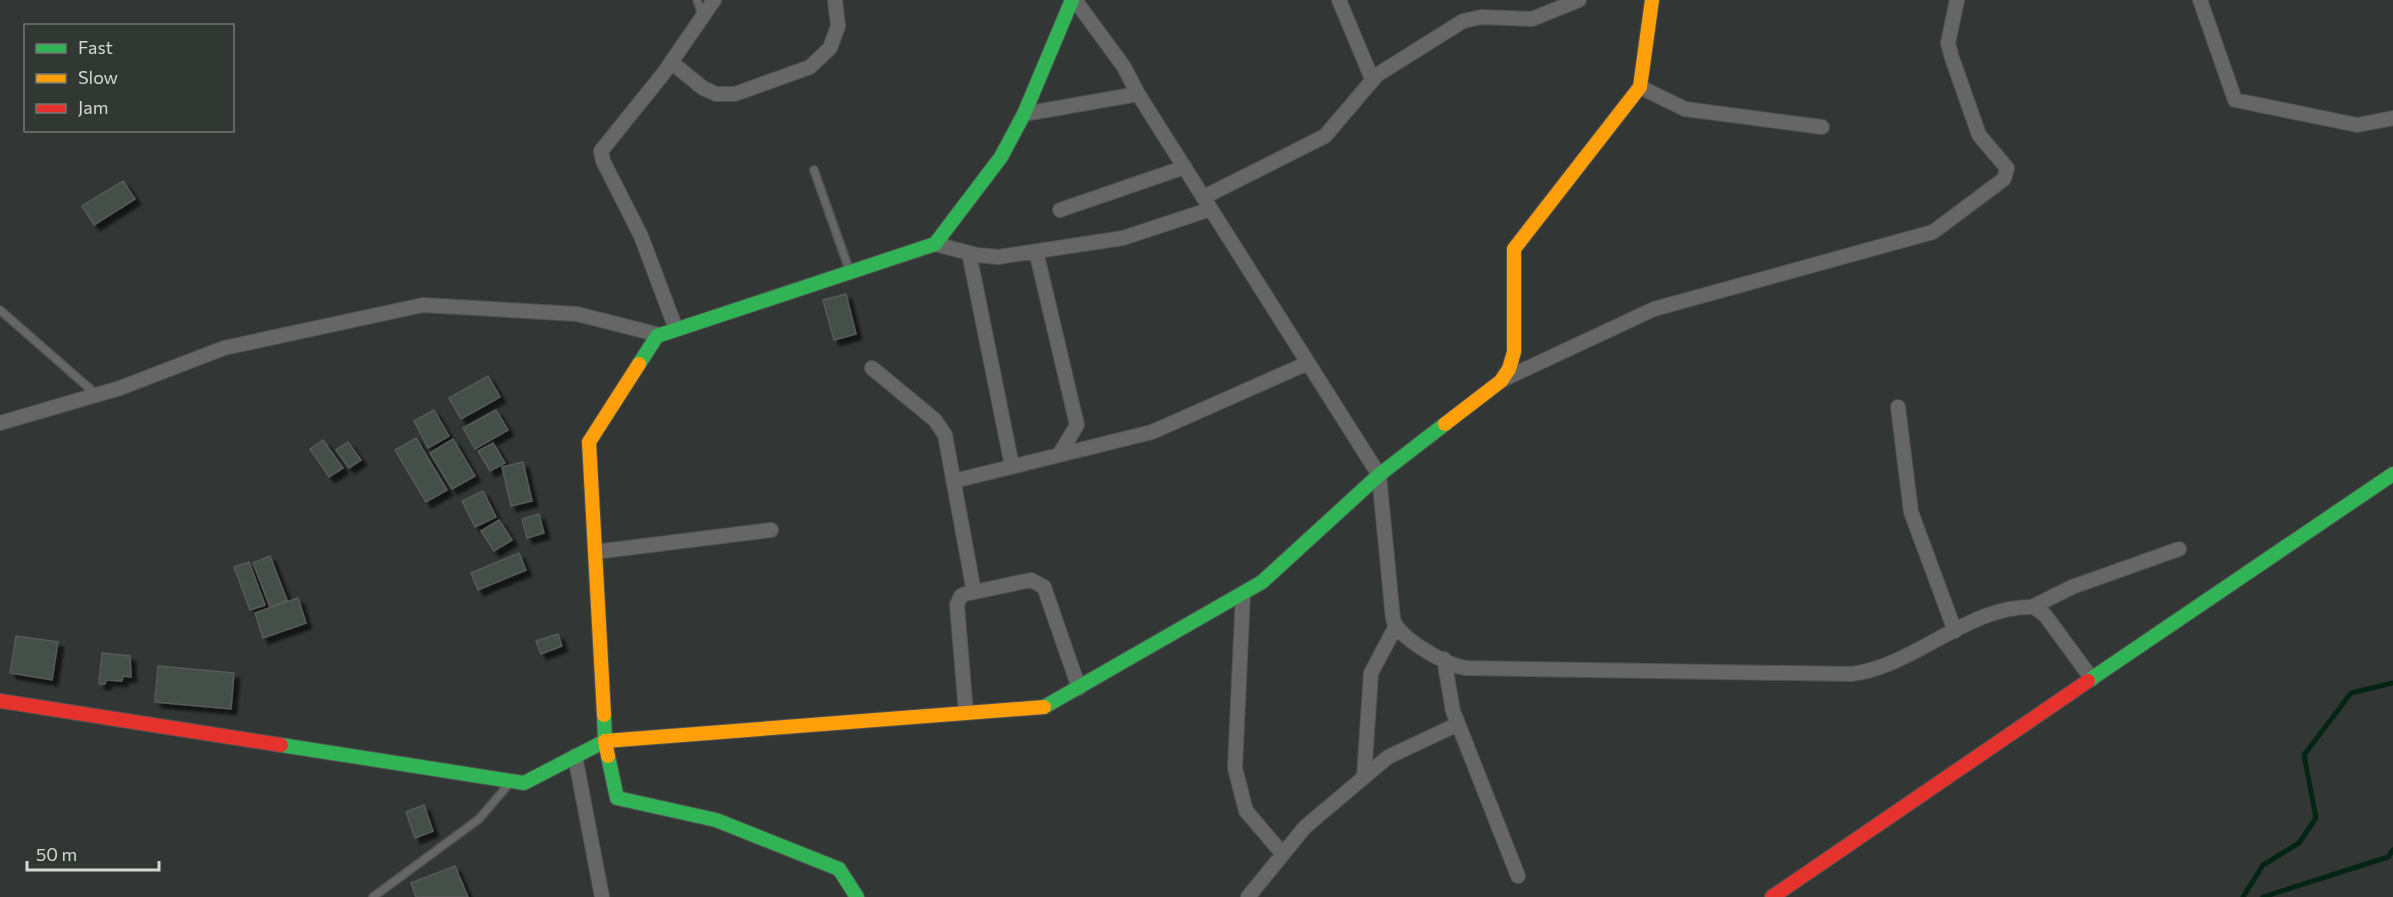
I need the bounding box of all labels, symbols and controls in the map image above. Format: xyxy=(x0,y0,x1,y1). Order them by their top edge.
legend xyxy=(24,24,234,132)
text: Fast xyxy=(78,36,113,58)
text: Slow xyxy=(78,66,118,88)
text: Jam xyxy=(78,96,108,118)
scale bar xyxy=(27,834,159,872)
text: 50 m xyxy=(36,843,77,865)

